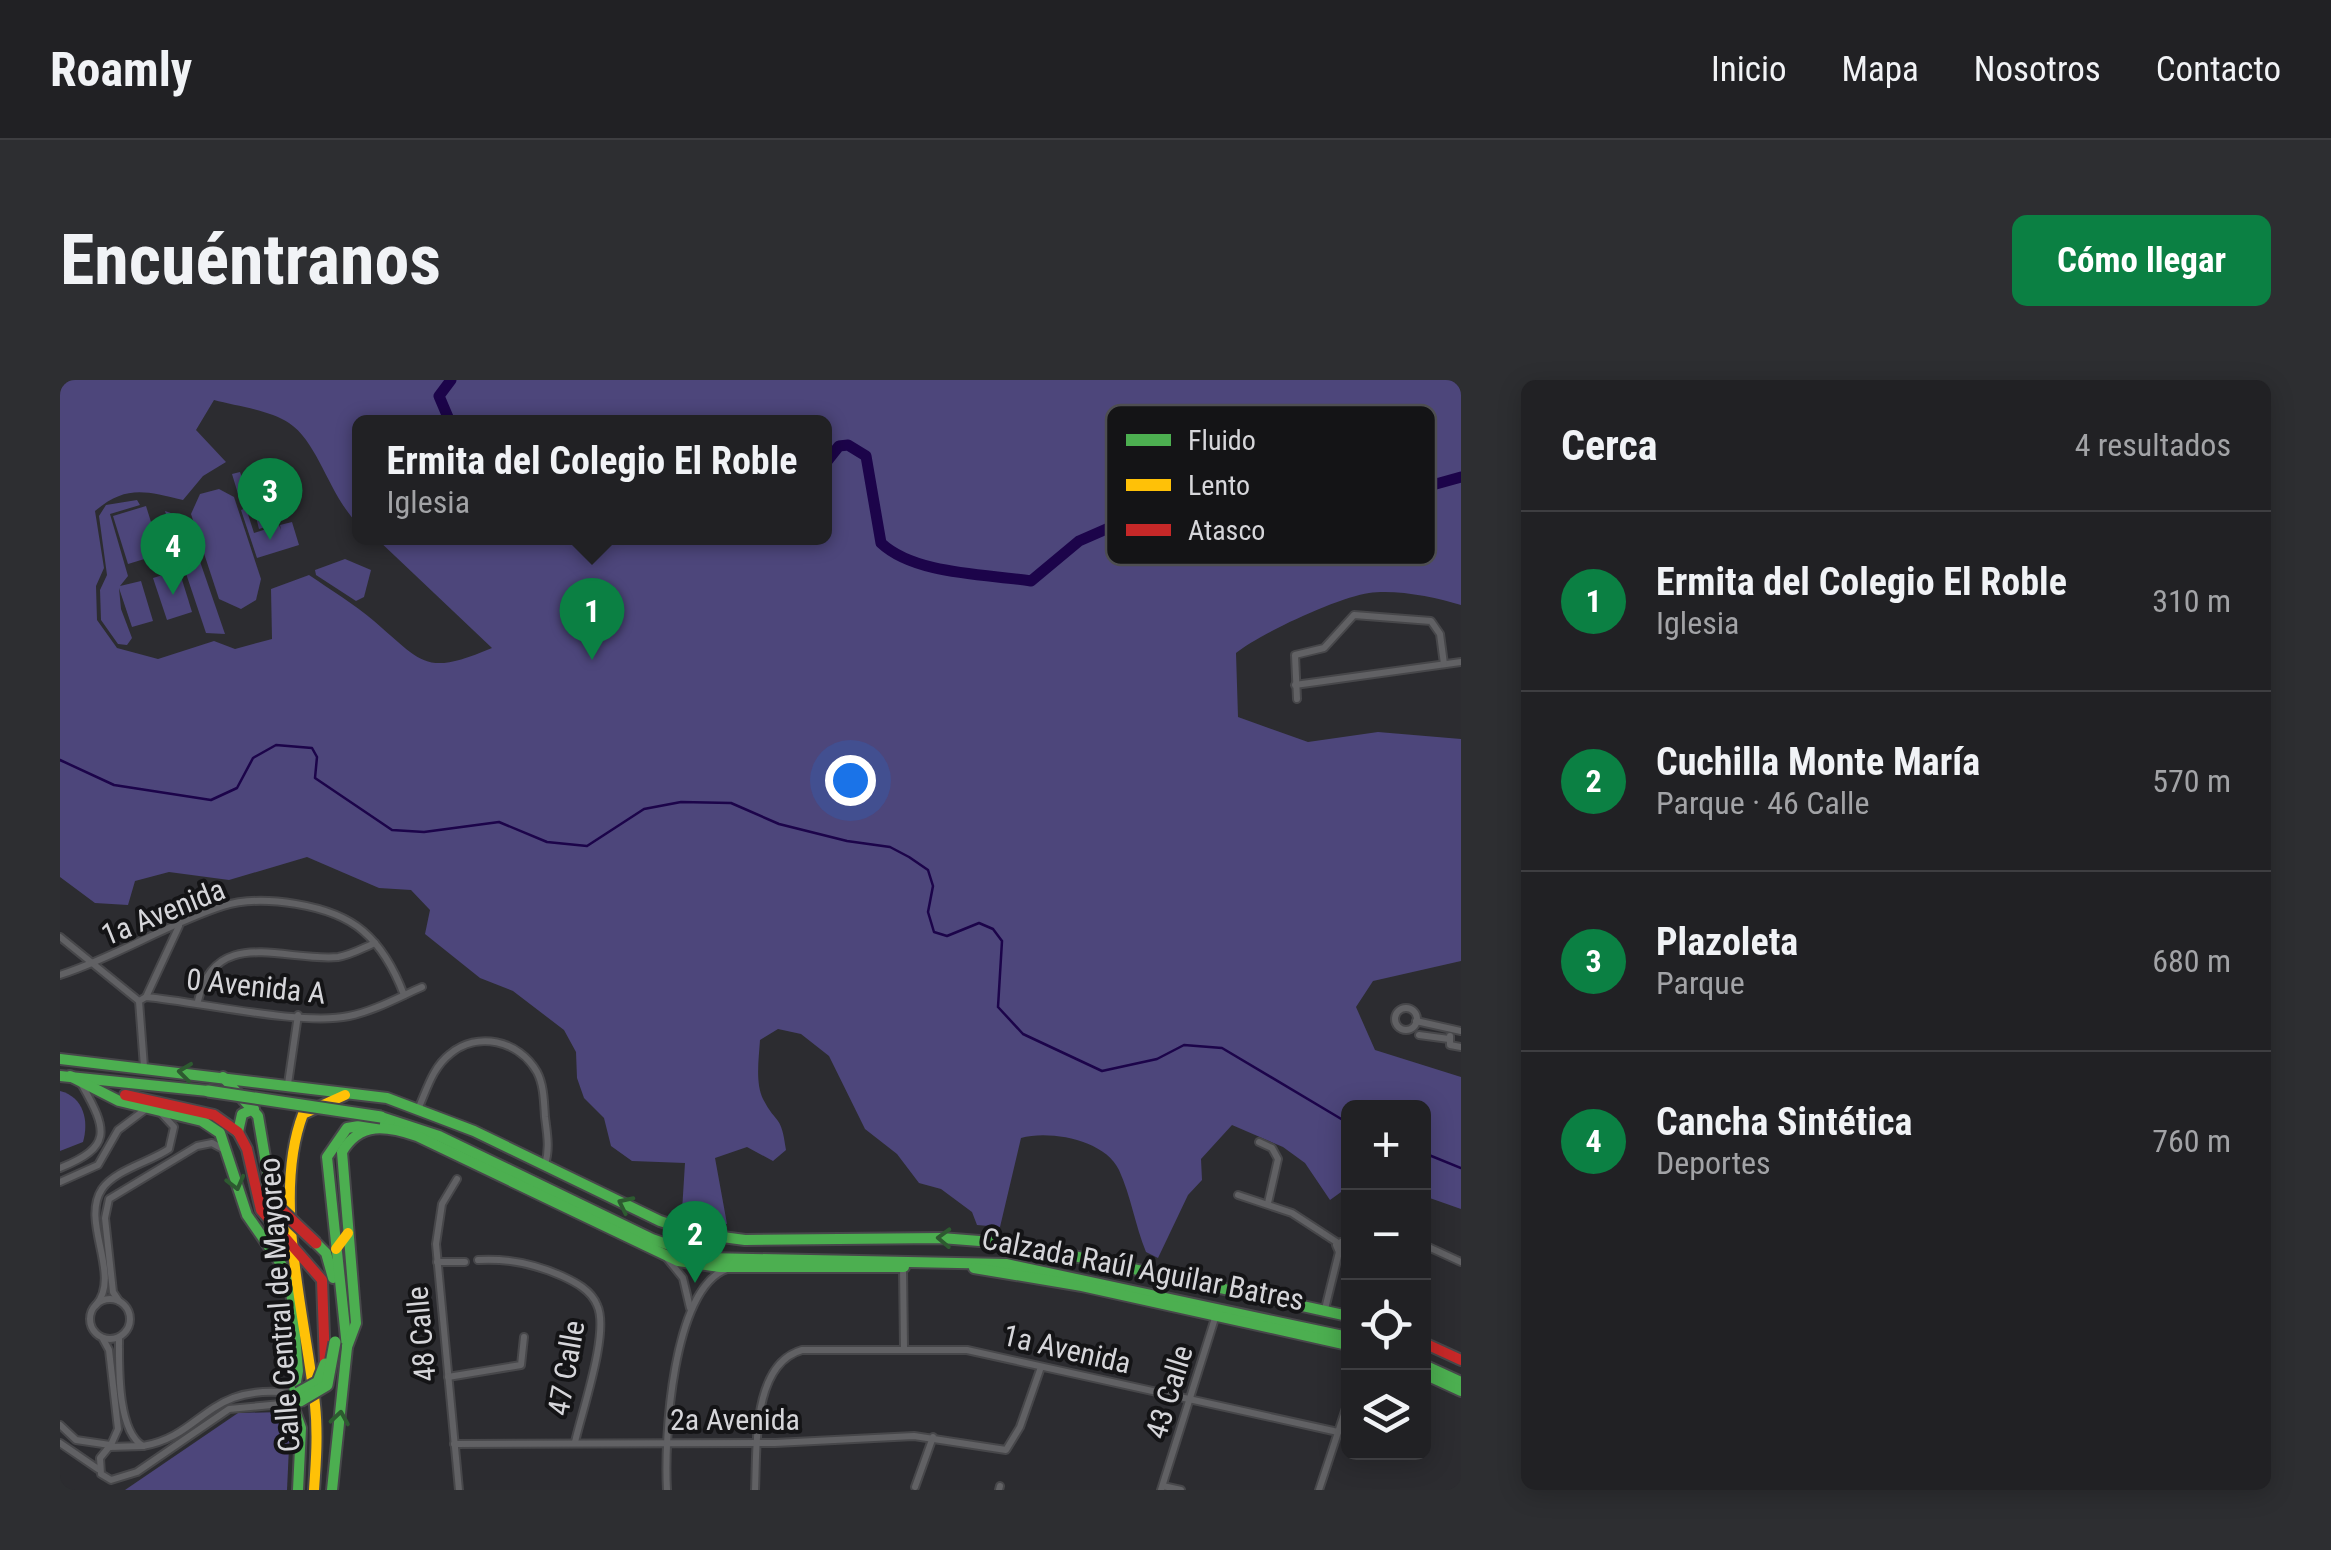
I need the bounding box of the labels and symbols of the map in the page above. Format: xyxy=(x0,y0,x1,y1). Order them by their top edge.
legend xyxy=(1106,405,1436,565)
text: Fluido xyxy=(1188,424,1256,457)
pin: 3 xyxy=(238,458,302,540)
text: Lento xyxy=(1188,469,1250,502)
pin: 4 xyxy=(140,512,206,595)
text: Atasco xyxy=(1188,514,1265,547)
pin: 1 xyxy=(560,578,624,660)
your location xyxy=(825,755,876,806)
street label: 1a Avenida xyxy=(96,871,230,953)
street label: 0 Avenida A xyxy=(185,961,327,1011)
one-way arrow xyxy=(177,1062,193,1083)
street label: Calle Central de Mayoreo xyxy=(251,1157,307,1453)
one-way arrow xyxy=(224,1174,245,1191)
one-way arrow xyxy=(618,1197,636,1216)
pin: 2 xyxy=(662,1200,728,1283)
street label: Calzada Raúl Aguilar Batres xyxy=(979,1221,1307,1317)
one-way arrow xyxy=(936,1228,952,1249)
street label: 48 Calle xyxy=(399,1285,443,1383)
street label: 1a Avenida xyxy=(1000,1317,1134,1381)
street label: 47 Calle xyxy=(540,1318,592,1418)
street label: 43 Calle xyxy=(1138,1341,1200,1443)
street label: 2a Avenida xyxy=(670,1402,800,1437)
one-way arrow xyxy=(329,1410,350,1427)

